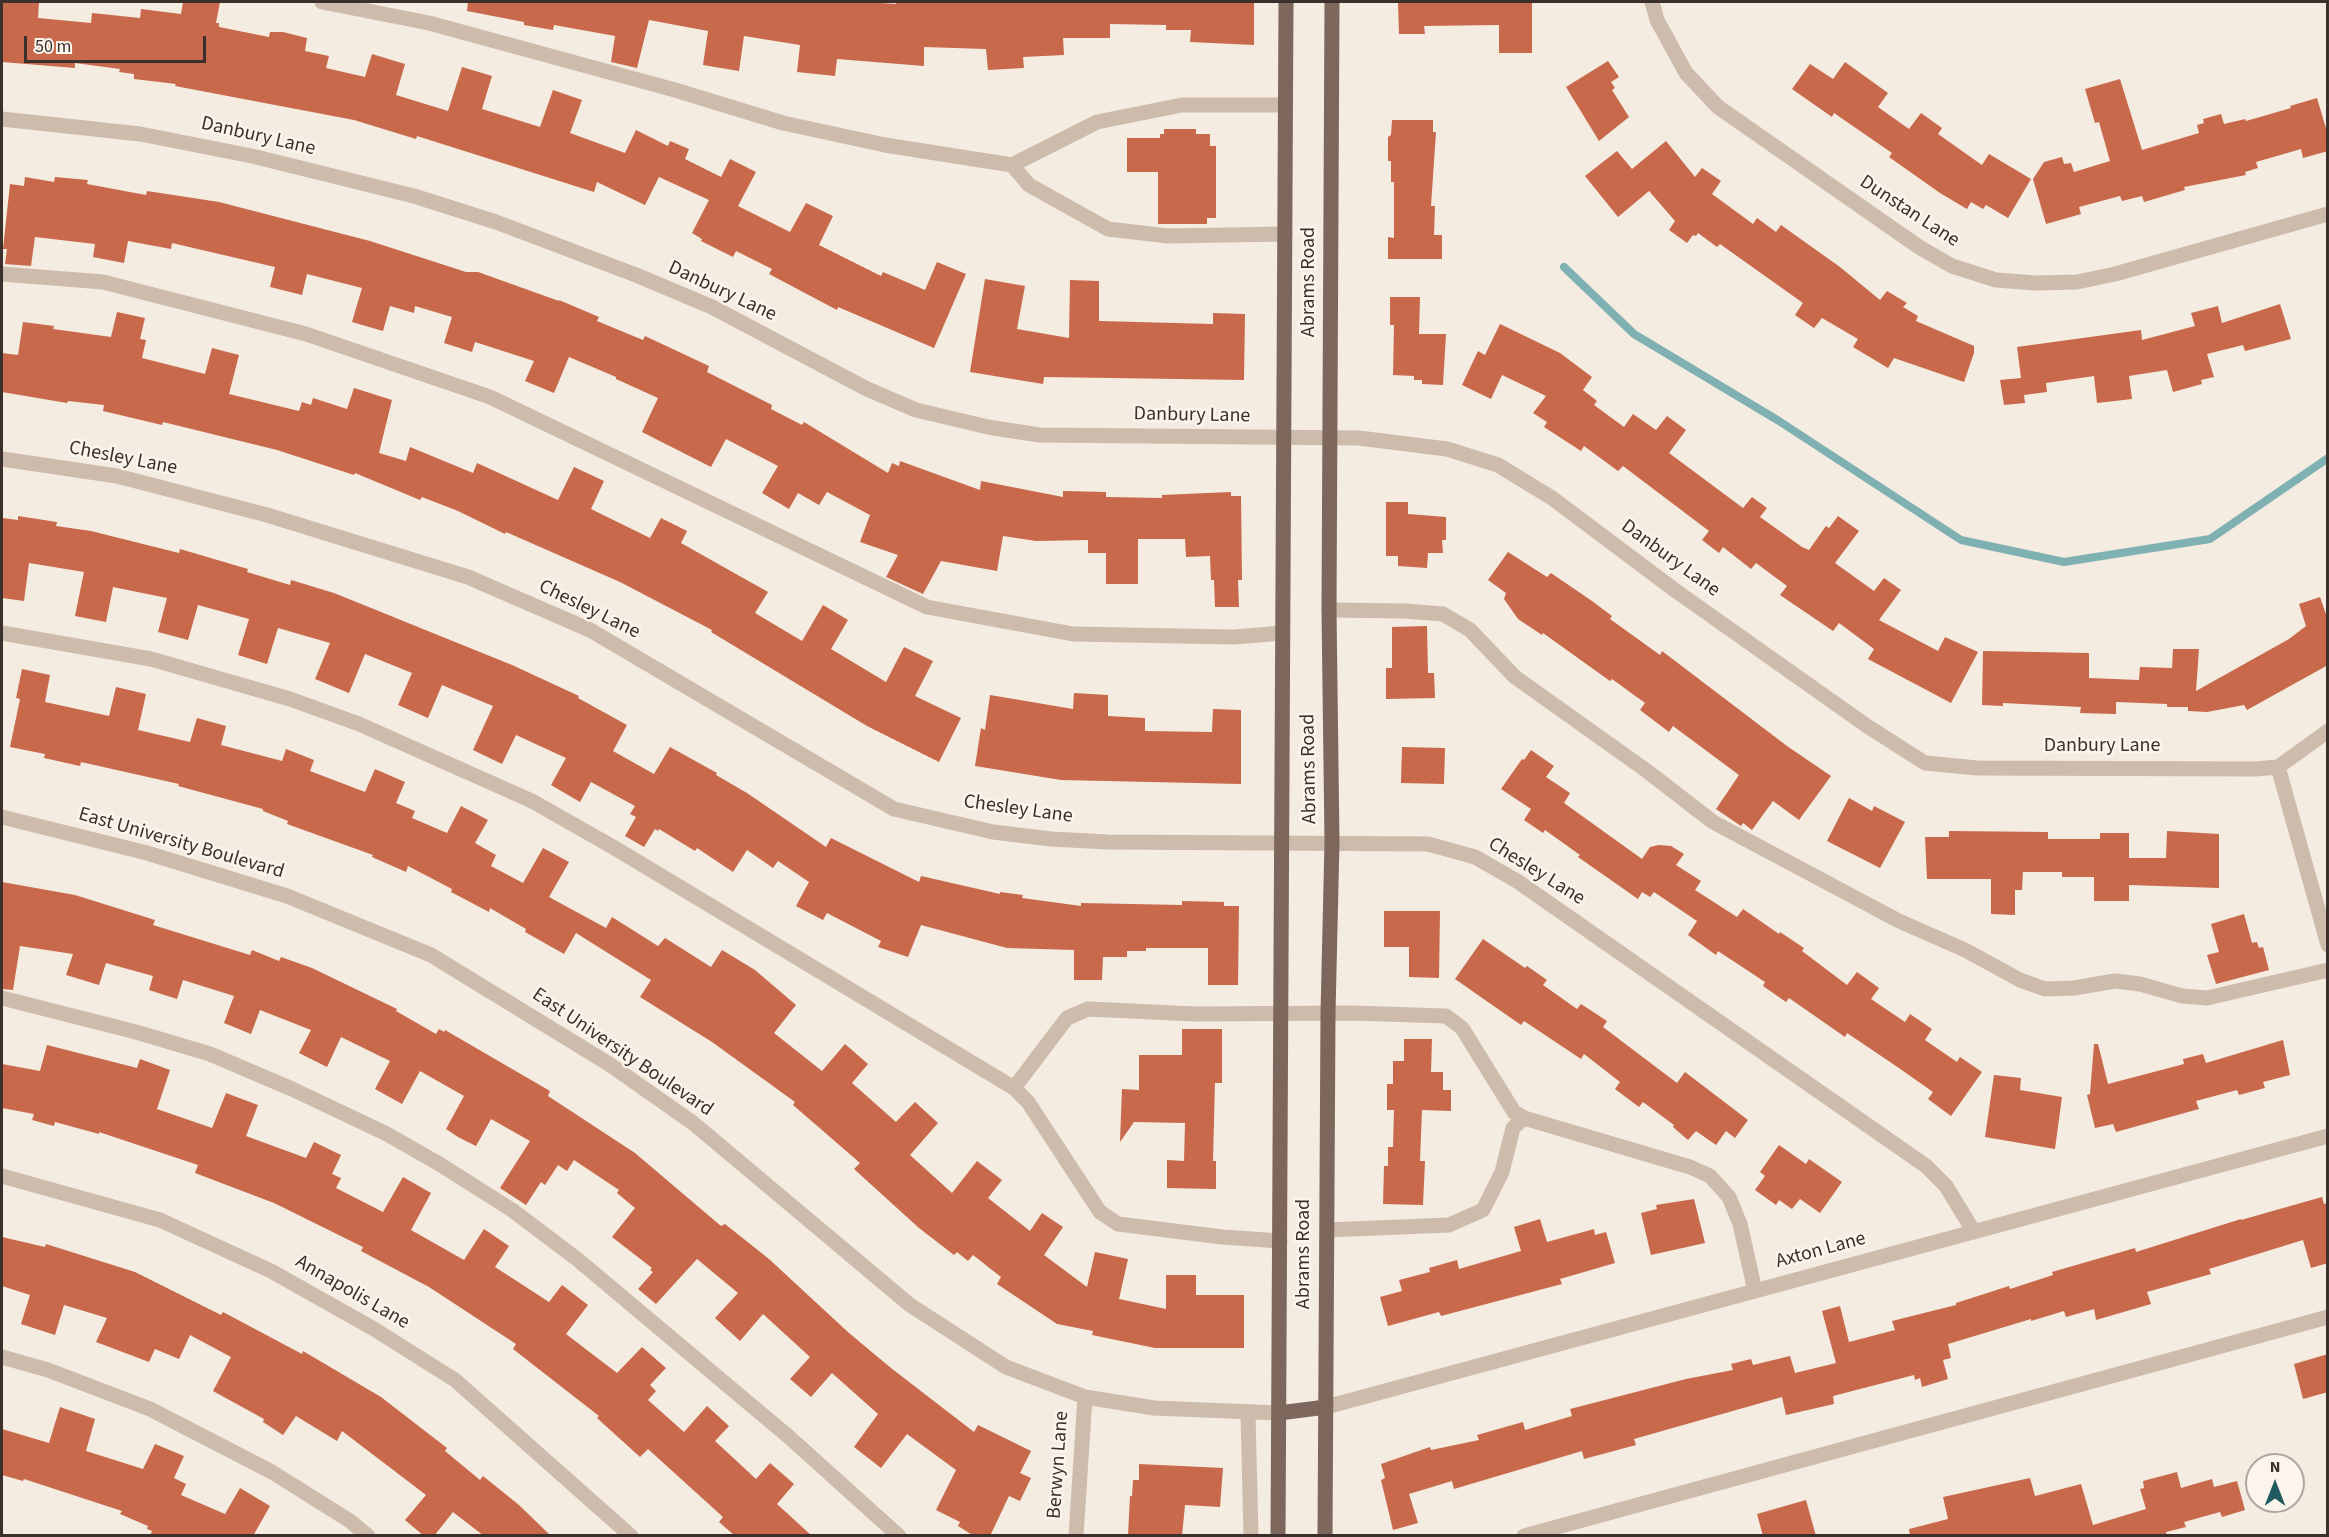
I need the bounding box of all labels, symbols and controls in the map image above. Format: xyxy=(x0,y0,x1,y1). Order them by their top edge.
scale bar xyxy=(27,24,208,62)
text: 50 m xyxy=(35,34,71,59)
street label: Danbury Lane xyxy=(198,112,318,162)
street label: Dunstan Lane xyxy=(1855,171,1963,253)
street label: Abrams Road xyxy=(1298,227,1322,337)
street label: Danbury Lane xyxy=(664,256,780,328)
street label: Danbury Lane xyxy=(1133,403,1251,429)
street label: Chesley Lane xyxy=(67,437,179,481)
street label: Danbury Lane xyxy=(1616,515,1724,603)
street label: Chesley Lane xyxy=(534,575,644,645)
street label: Abrams Road xyxy=(1297,714,1323,824)
street label: Danbury Lane xyxy=(2044,735,2160,759)
street label: Chesley Lane xyxy=(962,790,1074,830)
street label: East University Boulevard xyxy=(75,803,287,885)
street label: Chesley Lane xyxy=(1483,833,1589,911)
street label: East University Boulevard xyxy=(527,983,717,1123)
street label: Abrams Road xyxy=(1293,1199,1317,1309)
street label: Axton Lane xyxy=(1773,1227,1869,1275)
street label: Annapolis Lane xyxy=(291,1251,413,1335)
street label: Berwyn Lane xyxy=(1043,1410,1075,1520)
north arrow xyxy=(2245,1453,2305,1513)
text: N xyxy=(2270,1456,2280,1478)

